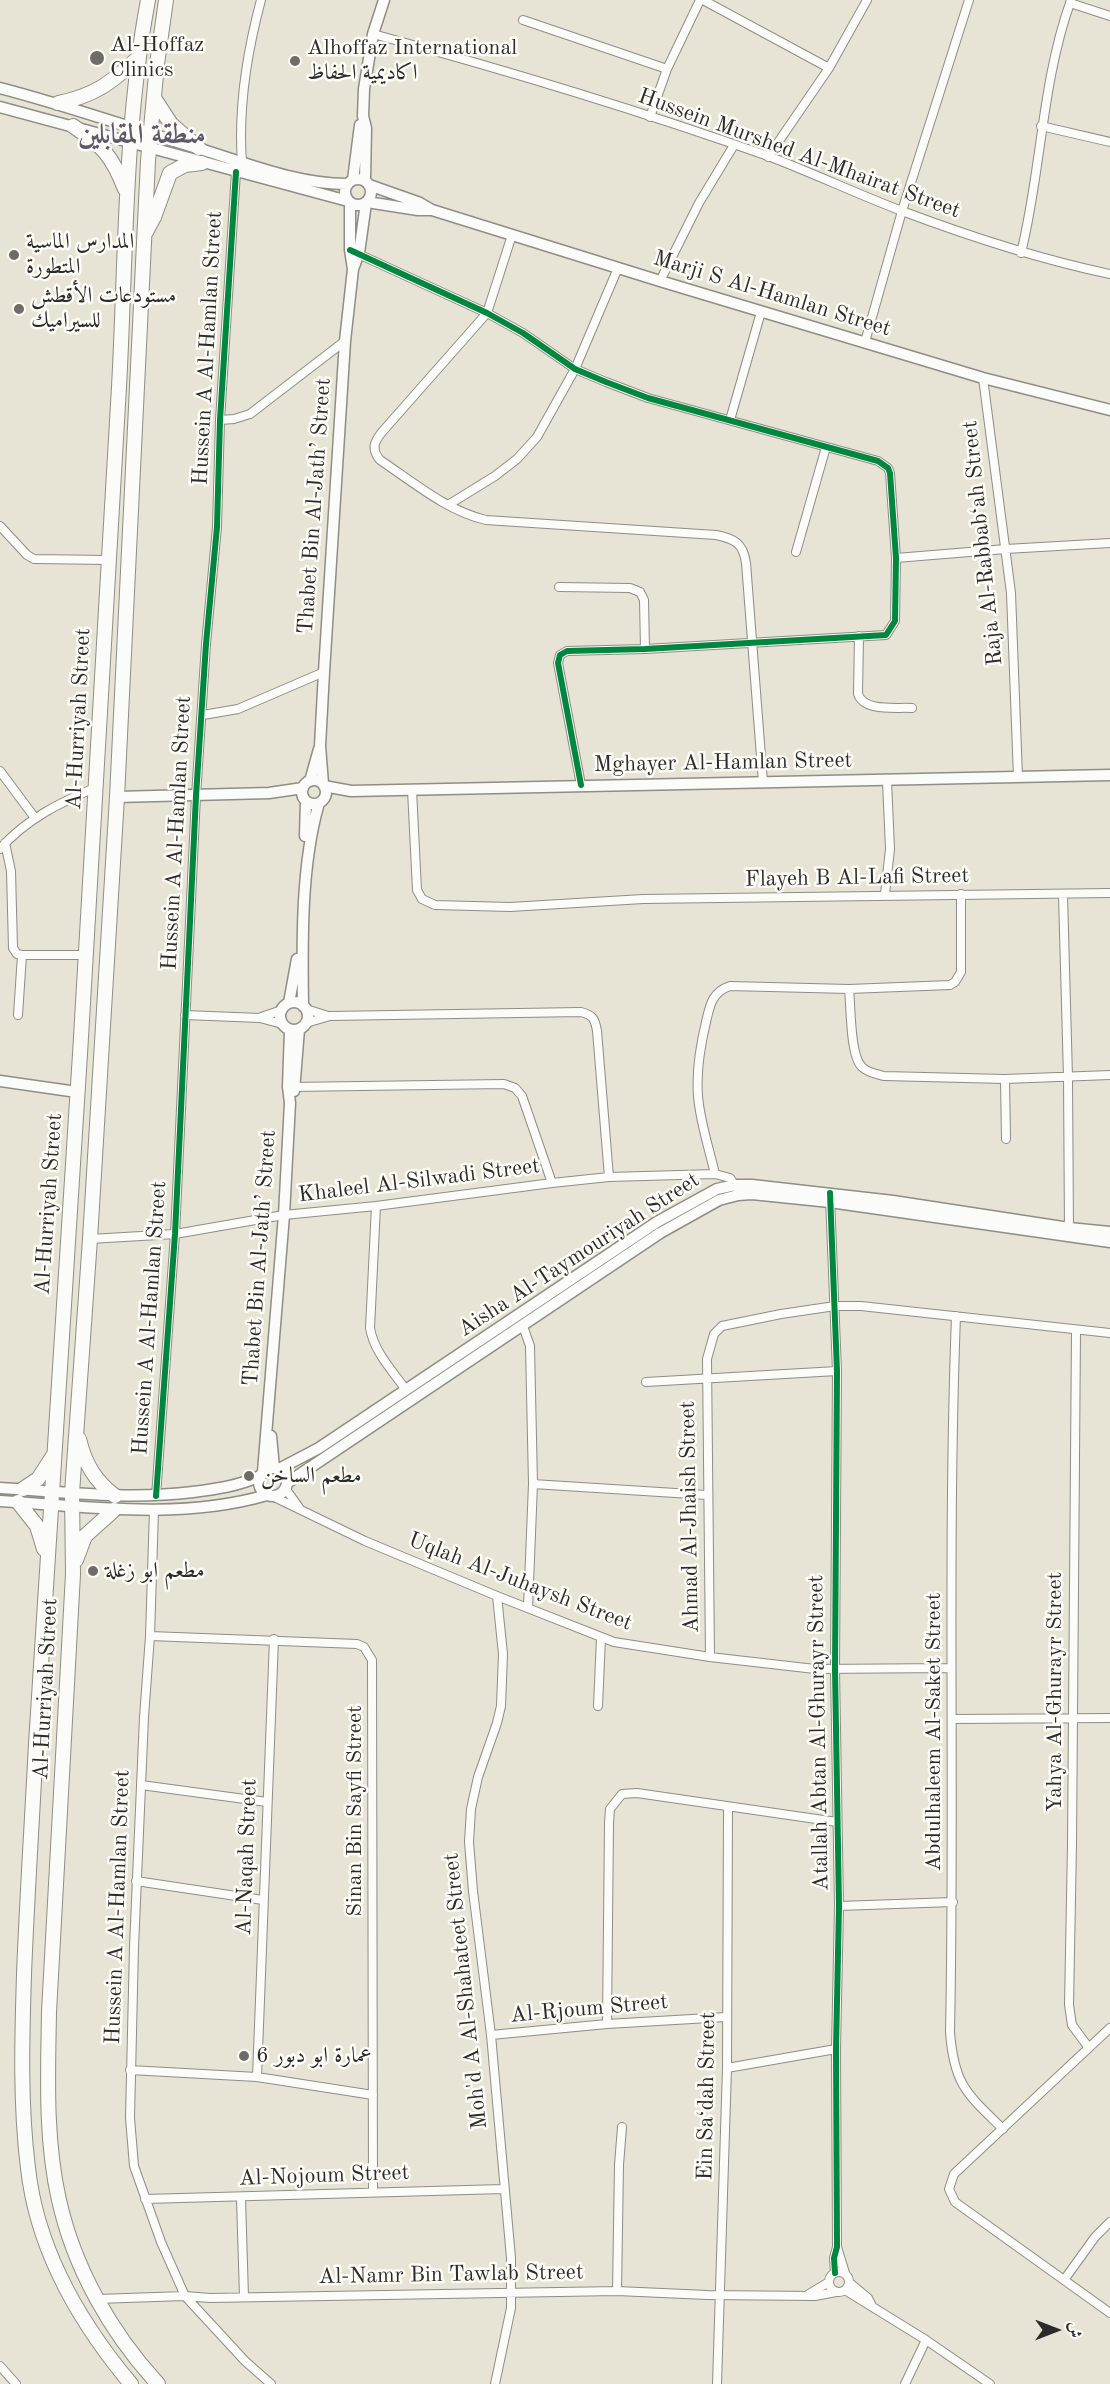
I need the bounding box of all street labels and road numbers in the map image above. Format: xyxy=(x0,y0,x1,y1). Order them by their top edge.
street label: Hussein Murshed Al-Mhairat Street xyxy=(634,83,964,225)
street label: Hussein A Al-Hamlan Street xyxy=(188,210,228,486)
street label: Marji S Al-Hamlan Street xyxy=(650,245,894,343)
street label: Thabet Bin Al-Jath’ Street xyxy=(293,377,337,635)
street label: Raja Al-Rabbab‘ah Street xyxy=(957,419,1009,667)
street label: Al-Hurriyah Street xyxy=(61,627,97,811)
street label: Hussein A Al-Hamlan Street xyxy=(157,695,197,971)
street label: Mghayer Al-Hamlan Street xyxy=(594,748,852,778)
street label: Flayeh B Al-Lafi Street xyxy=(745,863,969,893)
street label: Al-Hurriyah Street xyxy=(29,1112,69,1296)
street label: Thabet Bin Al-Jath’ Street xyxy=(238,1129,282,1387)
street label: Khaleel Al-Silwadi Street xyxy=(297,1153,541,1209)
street label: Aisha Al-Taymouriyah Street xyxy=(453,1167,705,1343)
street label: Hussein A Al-Hamlan Street xyxy=(127,1180,173,1456)
street label: Ahmad Al-Jhaish Street xyxy=(675,1401,705,1633)
street label: Uqlah Al-Juhaysh Street xyxy=(404,1527,636,1637)
street label: Yahya Al-Ghurayr Street xyxy=(1042,1572,1068,1812)
street label: Atallah Abtan Al-Ghurayr Street xyxy=(803,1575,835,1891)
street label: Abdulhaleem Al-Saket Street xyxy=(921,1592,947,1872)
street label: Al-Hurriyah Street xyxy=(28,1597,64,1781)
street label: Sinan Bin Sayfi Street xyxy=(342,1705,368,1917)
street label: Hussein A Al-Hamlan Street xyxy=(100,1769,136,2045)
street label: Al-Naqah Street xyxy=(231,1778,263,1936)
street label: Moh'd A Al-Shahateet Street xyxy=(438,1852,494,2130)
street label: Al-Rjoum Street xyxy=(509,1989,669,2029)
street label: Ein Sa‘dah Street xyxy=(692,2011,722,2181)
street label: Al-Nojoum Street xyxy=(238,2160,410,2192)
street label: Al-Namr Bin Tawlab Street xyxy=(318,2259,584,2291)

